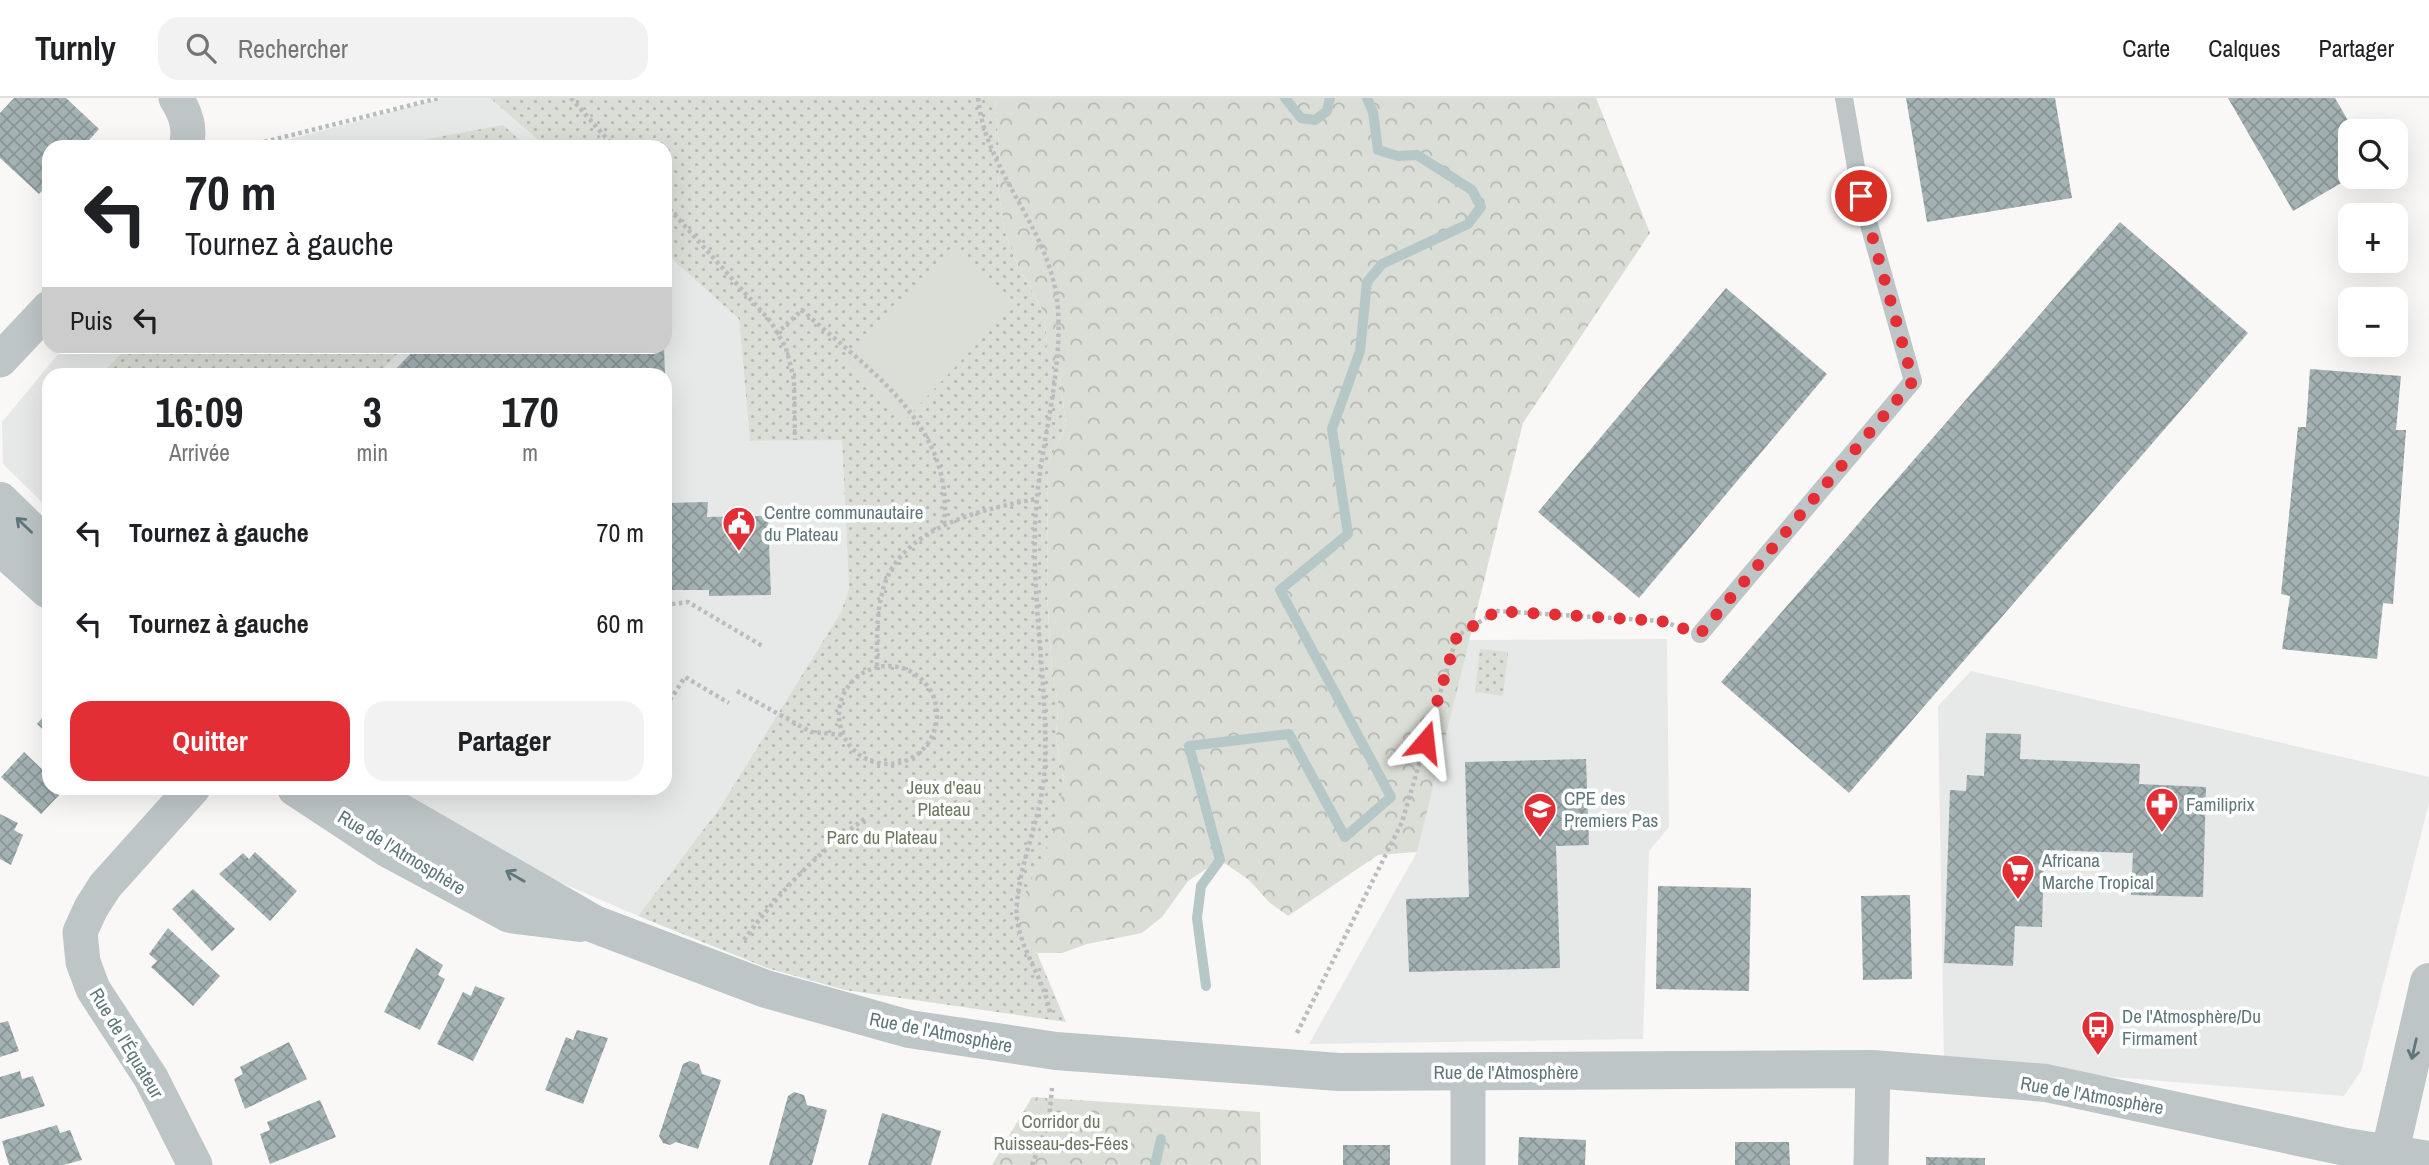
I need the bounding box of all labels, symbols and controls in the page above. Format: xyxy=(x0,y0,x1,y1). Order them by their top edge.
search box xyxy=(158,17,648,80)
text: Turnly xyxy=(35,26,116,70)
icon: search xyxy=(182,29,220,67)
text: Rechercher xyxy=(238,31,348,66)
text: Carte xyxy=(2122,32,2170,64)
text: Calques xyxy=(2208,32,2281,64)
text: Partager xyxy=(2319,32,2394,64)
map controls xyxy=(2338,119,2408,357)
button: search xyxy=(2338,119,2408,189)
text: 70 m xyxy=(185,159,277,225)
pin xyxy=(1831,166,1891,226)
icon: left xyxy=(70,168,161,259)
icon: arrive xyxy=(1842,177,1880,215)
button: + xyxy=(2338,203,2408,273)
text: Tournez à gauche xyxy=(185,222,394,265)
button: − xyxy=(2338,287,2408,357)
icon: left xyxy=(127,301,165,339)
text: Puis xyxy=(70,303,113,338)
text: 16:09 xyxy=(155,384,243,440)
text: 3 xyxy=(363,384,382,440)
text: 170 xyxy=(501,384,559,440)
text: Arrivée xyxy=(169,437,230,468)
text: min xyxy=(357,437,388,468)
text: m xyxy=(522,437,538,468)
place label: Centre communautaire du Plateau xyxy=(764,499,923,547)
public building icon: Centre communautaire du Plateau xyxy=(720,504,758,553)
icon: left xyxy=(70,514,108,552)
text: Tournez à gauche xyxy=(129,515,309,550)
text: 70 m xyxy=(597,515,644,550)
one-way arrow xyxy=(16,517,33,534)
icon: left xyxy=(70,605,108,643)
text: Tournez à gauche xyxy=(129,606,309,641)
text: 60 m xyxy=(597,606,644,641)
button: Quitter xyxy=(70,701,350,781)
button: Partager xyxy=(364,701,644,781)
position arrow xyxy=(1388,705,1462,779)
park label: Jeux d'eau Plateau xyxy=(907,774,981,822)
place label: CPE des Premiers Pas xyxy=(1564,785,1659,833)
pharmacy icon: Familiprix xyxy=(2143,785,2181,834)
school or university icon: CPE des Premiers Pas xyxy=(1521,790,1559,839)
place label: Familiprix xyxy=(2186,791,2255,817)
street label: Rue de l'Atmosphère xyxy=(333,804,471,900)
park label: Parc du Plateau xyxy=(827,824,937,850)
place label: Africana Marche Tropical xyxy=(2041,847,2154,895)
supermarket icon: Africana Marche Tropical xyxy=(1999,852,2037,901)
one-way arrow xyxy=(505,869,525,883)
street label: Rue de l'Équateur xyxy=(84,983,171,1104)
place label: De l'Atmosphère/Du Firmament xyxy=(2122,1003,2261,1051)
street label: Rue de l'Atmosphère xyxy=(867,1005,1015,1059)
bus stop icon: De l'Atmosphère/Du Firmament xyxy=(2079,1008,2117,1057)
one-way arrow xyxy=(2406,1037,2419,1059)
street label: Rue de l'Atmosphère xyxy=(1433,1059,1579,1085)
street label: Rue de l'Atmosphère xyxy=(2018,1070,2166,1120)
park label: Corridor du Ruisseau-des-Fées xyxy=(993,1108,1129,1156)

